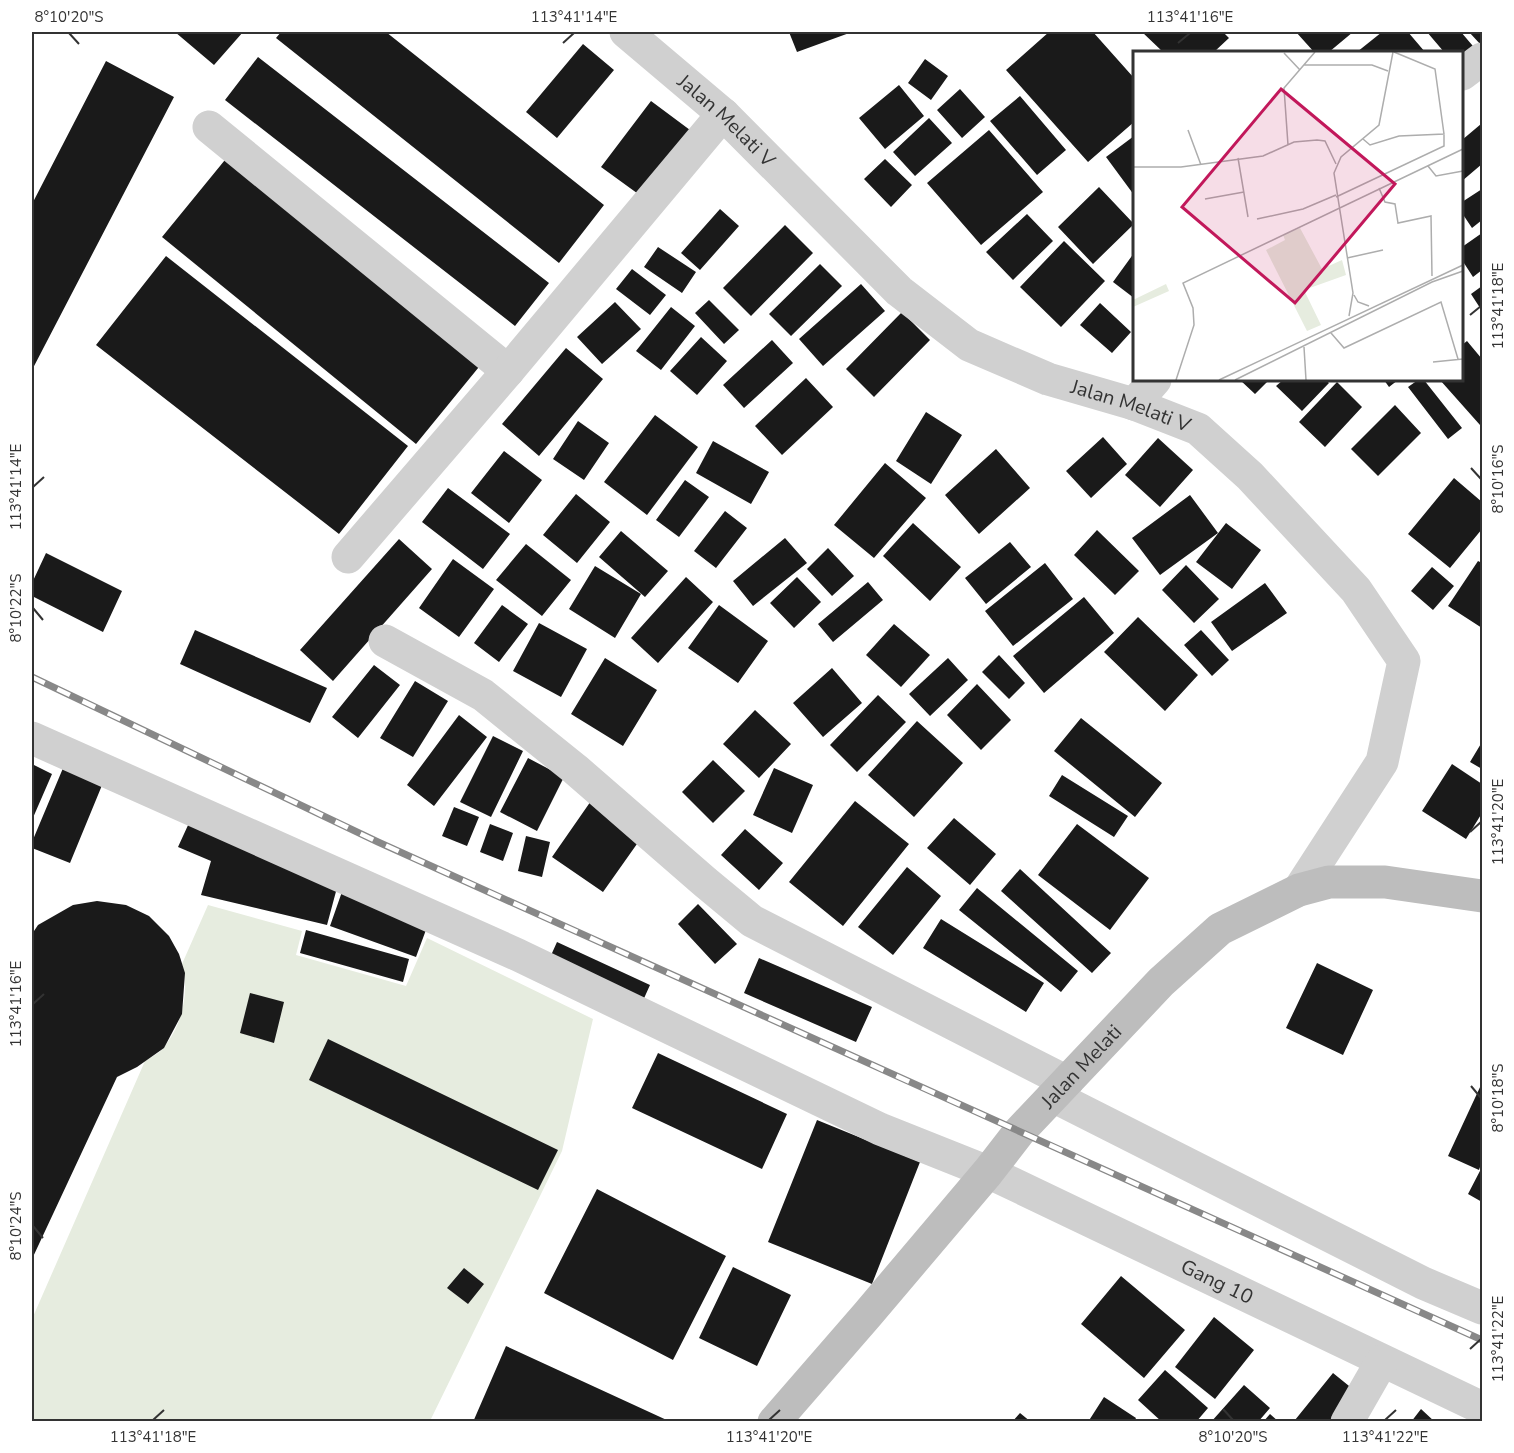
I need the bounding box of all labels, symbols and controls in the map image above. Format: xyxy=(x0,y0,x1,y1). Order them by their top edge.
text: 8°10'20"S xyxy=(35,7,103,27)
text: 113°41'14"E xyxy=(531,7,617,27)
text: 113°41'16"E xyxy=(1147,7,1233,27)
inset map xyxy=(1133,51,1463,381)
street label: Jalan Melati V xyxy=(671,67,782,173)
text: 113°41'18"E xyxy=(1488,263,1508,349)
street label: Jalan Melati V xyxy=(1067,373,1195,438)
text: 113°41'14"E xyxy=(6,444,26,530)
text: 8°10'16"S xyxy=(1488,445,1508,513)
text: 8°10'22"S xyxy=(6,574,26,642)
text: 113°41'20"E xyxy=(1488,779,1508,865)
text: 113°41'16"E xyxy=(6,961,26,1047)
street label: Jalan Melati xyxy=(1034,1019,1127,1115)
text: 8°10'18"S xyxy=(1488,1064,1508,1132)
text: 8°10'24"S xyxy=(6,1192,26,1260)
street label: Gang 10 xyxy=(1176,1253,1258,1310)
text: 113°41'22"E xyxy=(1488,1296,1508,1382)
text: 113°41'18"E xyxy=(110,1427,196,1447)
text: 113°41'20"E xyxy=(726,1427,812,1447)
text: 8°10'20"S xyxy=(1199,1427,1267,1447)
text: 113°41'22"E xyxy=(1342,1427,1428,1447)

